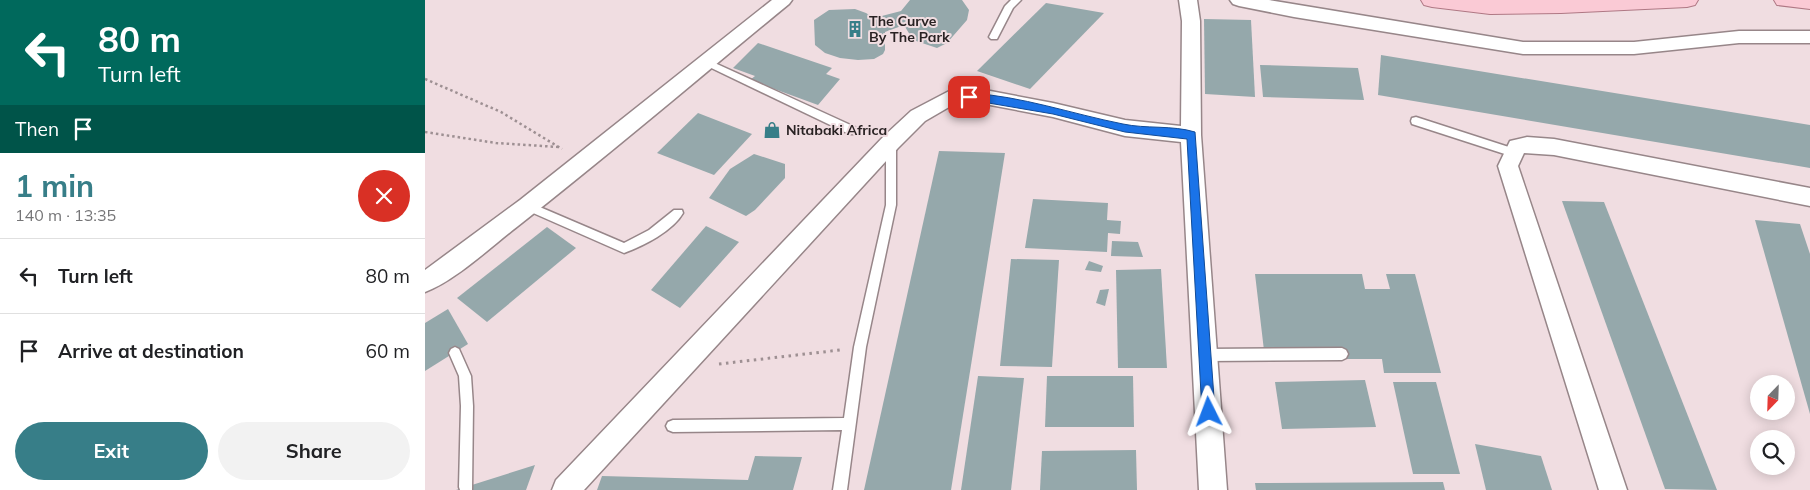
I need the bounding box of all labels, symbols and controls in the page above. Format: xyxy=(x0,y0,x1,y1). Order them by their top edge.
place label: The Curve By The Park xyxy=(869,12,950,46)
text: 80 m xyxy=(98,17,181,61)
building icon: The Curve By The Park xyxy=(845,19,865,39)
icon: left xyxy=(15,20,80,85)
text: Turn left xyxy=(98,60,181,88)
pin xyxy=(948,76,990,118)
icon: arrive xyxy=(955,83,983,111)
icon: arrive xyxy=(69,115,97,143)
text: Then xyxy=(15,117,59,141)
shop icon: Nitabaki Africa xyxy=(762,120,782,140)
place label: Nitabaki Africa xyxy=(786,121,887,139)
text: 1 min xyxy=(15,167,94,205)
button: close xyxy=(358,170,410,222)
text: 140 m · 13:35 xyxy=(15,205,116,225)
icon: left xyxy=(15,262,43,290)
text: Turn left xyxy=(58,264,133,288)
text: 80 m xyxy=(366,264,410,288)
icon: arrive xyxy=(15,337,43,365)
text: Arrive at destination xyxy=(58,339,244,363)
text: 60 m xyxy=(366,339,410,363)
north arrow xyxy=(1750,375,1795,420)
map controls xyxy=(1750,375,1795,475)
position arrow xyxy=(1182,385,1234,437)
button: Exit xyxy=(15,422,208,480)
button: Share xyxy=(218,422,410,480)
button: search xyxy=(1750,430,1795,475)

